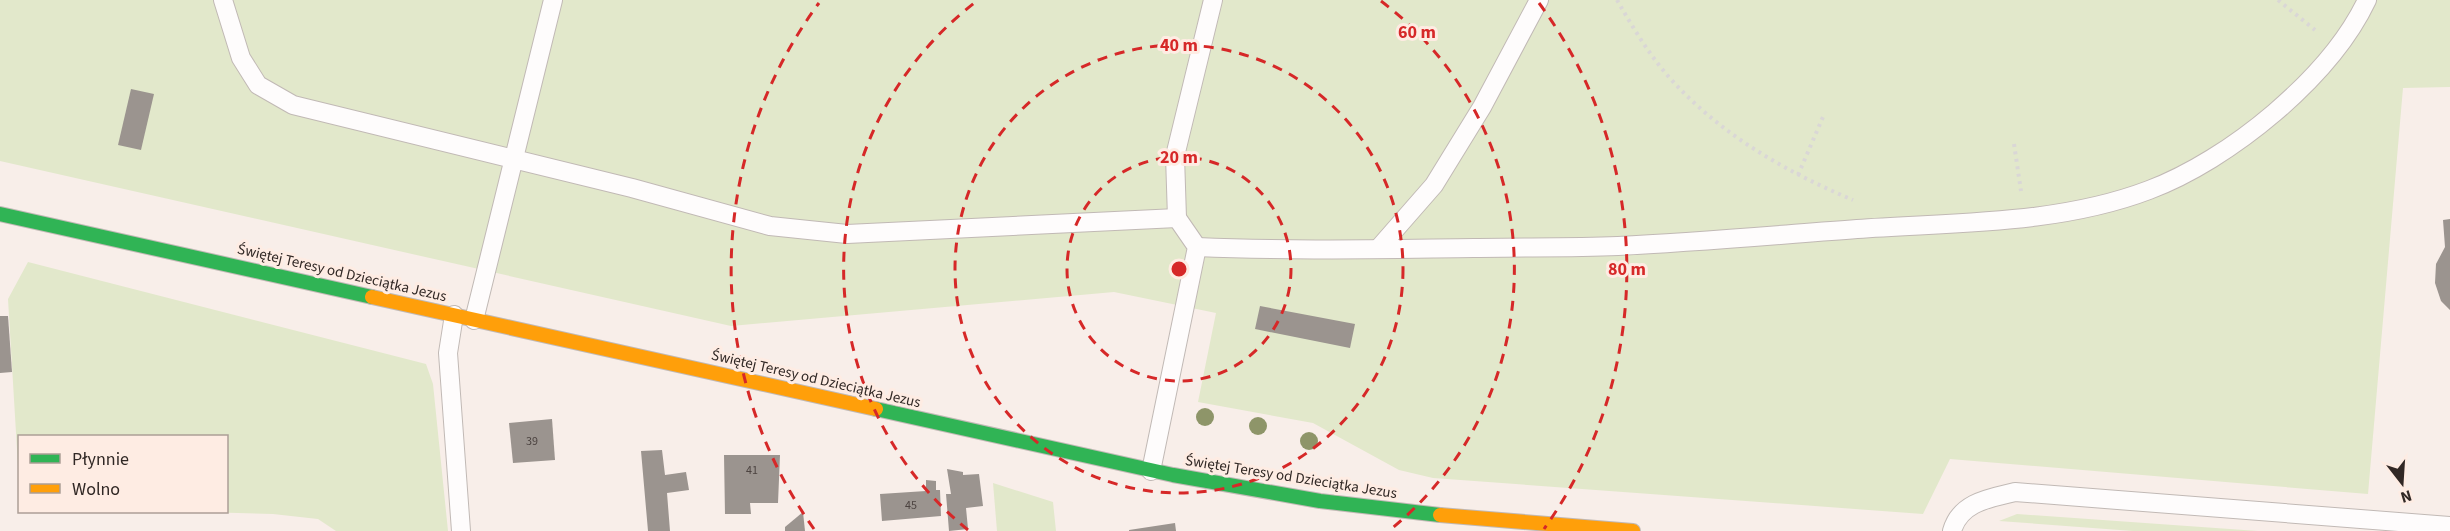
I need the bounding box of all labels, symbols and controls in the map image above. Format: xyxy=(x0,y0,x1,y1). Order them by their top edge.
text: 60 m xyxy=(1398,20,1436,45)
text: 40 m xyxy=(1160,33,1198,58)
text: 20 m xyxy=(1160,145,1198,170)
street label: Świętej Teresy od Dzieciątka Jezus xyxy=(235,239,449,307)
text: 80 m xyxy=(1608,257,1646,282)
centre of rings xyxy=(1169,259,1189,279)
street label: Świętej Teresy od Dzieciątka Jezus xyxy=(709,345,923,413)
house number: 39 xyxy=(526,433,538,450)
legend xyxy=(18,435,228,513)
text: Płynnie xyxy=(72,447,129,472)
street label: Świętej Teresy od Dzieciątka Jezus xyxy=(1184,450,1398,504)
north arrow xyxy=(2372,453,2432,513)
house number: 41 xyxy=(746,462,758,479)
text: Wolno xyxy=(72,477,120,502)
text: N xyxy=(2398,484,2414,508)
house number: 45 xyxy=(905,497,917,514)

